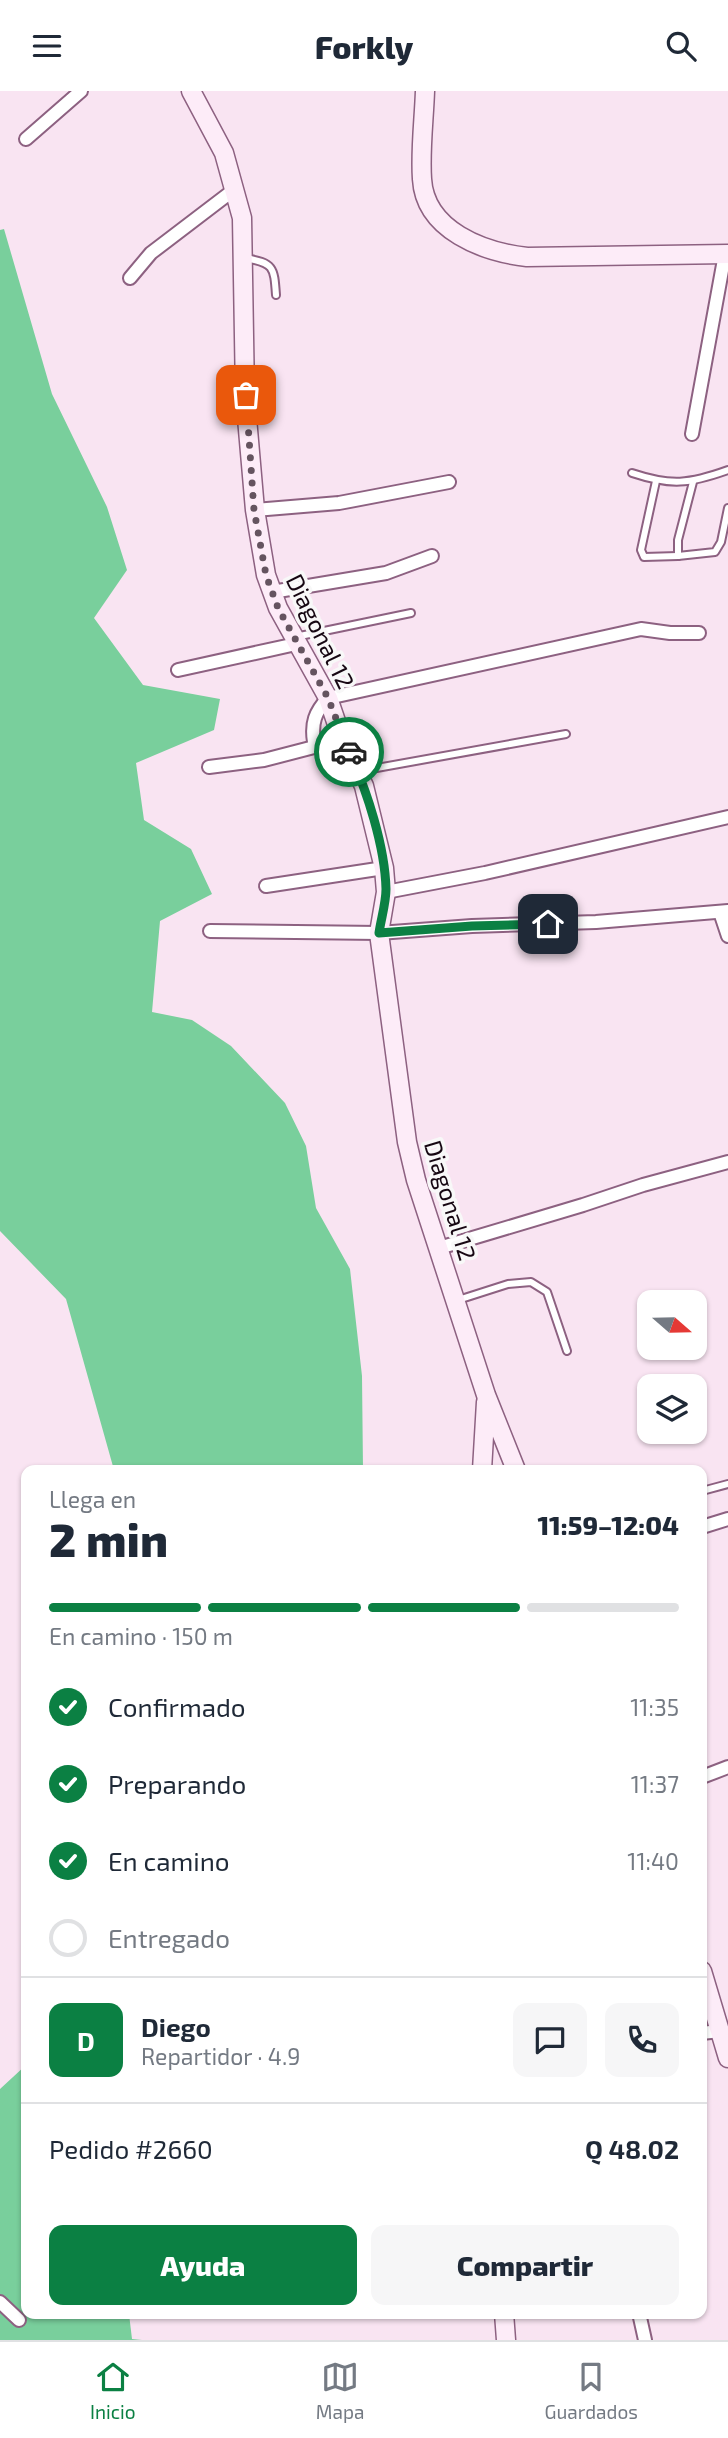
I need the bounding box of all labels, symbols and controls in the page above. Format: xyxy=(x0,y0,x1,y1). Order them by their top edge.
icon: menu xyxy=(28,27,66,65)
text: Forkly xyxy=(315,27,413,65)
icon: search xyxy=(662,27,700,65)
pin xyxy=(216,365,276,425)
icon: bag xyxy=(227,376,265,414)
street label: Diagonal 12 xyxy=(281,569,361,693)
courier xyxy=(314,717,384,787)
icon: car xyxy=(330,733,368,771)
pin xyxy=(518,894,578,954)
icon: home xyxy=(529,905,567,943)
street label: Diagonal 12 xyxy=(419,1136,483,1264)
north arrow xyxy=(637,1290,707,1360)
map controls xyxy=(637,1290,707,1444)
button: layers xyxy=(637,1374,707,1444)
text: Llega en xyxy=(49,1485,136,1513)
text: 11:59–12:04 xyxy=(537,1509,679,1540)
text: 2 min xyxy=(49,1511,168,1566)
text: En camino · 150 m xyxy=(49,1622,233,1650)
icon: check xyxy=(49,1688,87,1726)
text: Confirmado xyxy=(108,1691,246,1722)
text: 11:35 xyxy=(630,1693,679,1721)
icon: check xyxy=(49,1765,87,1803)
text: Preparando xyxy=(108,1768,246,1799)
text: 11:37 xyxy=(631,1770,679,1798)
icon: check xyxy=(49,1842,87,1880)
text: En camino xyxy=(108,1845,230,1876)
text: 11:40 xyxy=(627,1847,679,1875)
text: Entregado xyxy=(108,1922,230,1953)
button: chat xyxy=(513,2003,587,2077)
button: phone xyxy=(605,2003,679,2077)
text: Diego xyxy=(141,2011,211,2042)
text: D xyxy=(77,2025,95,2056)
text: Repartidor · 4.9 xyxy=(141,2042,300,2070)
text: Pedido #2660 xyxy=(49,2133,213,2164)
text: Q 48.02 xyxy=(585,2133,679,2164)
button: Ayuda xyxy=(49,2225,357,2305)
button: Compartir xyxy=(371,2225,679,2305)
tab: Inicio xyxy=(90,2358,136,2423)
tab: Mapa xyxy=(316,2358,364,2423)
tab: Guardados xyxy=(545,2358,638,2423)

